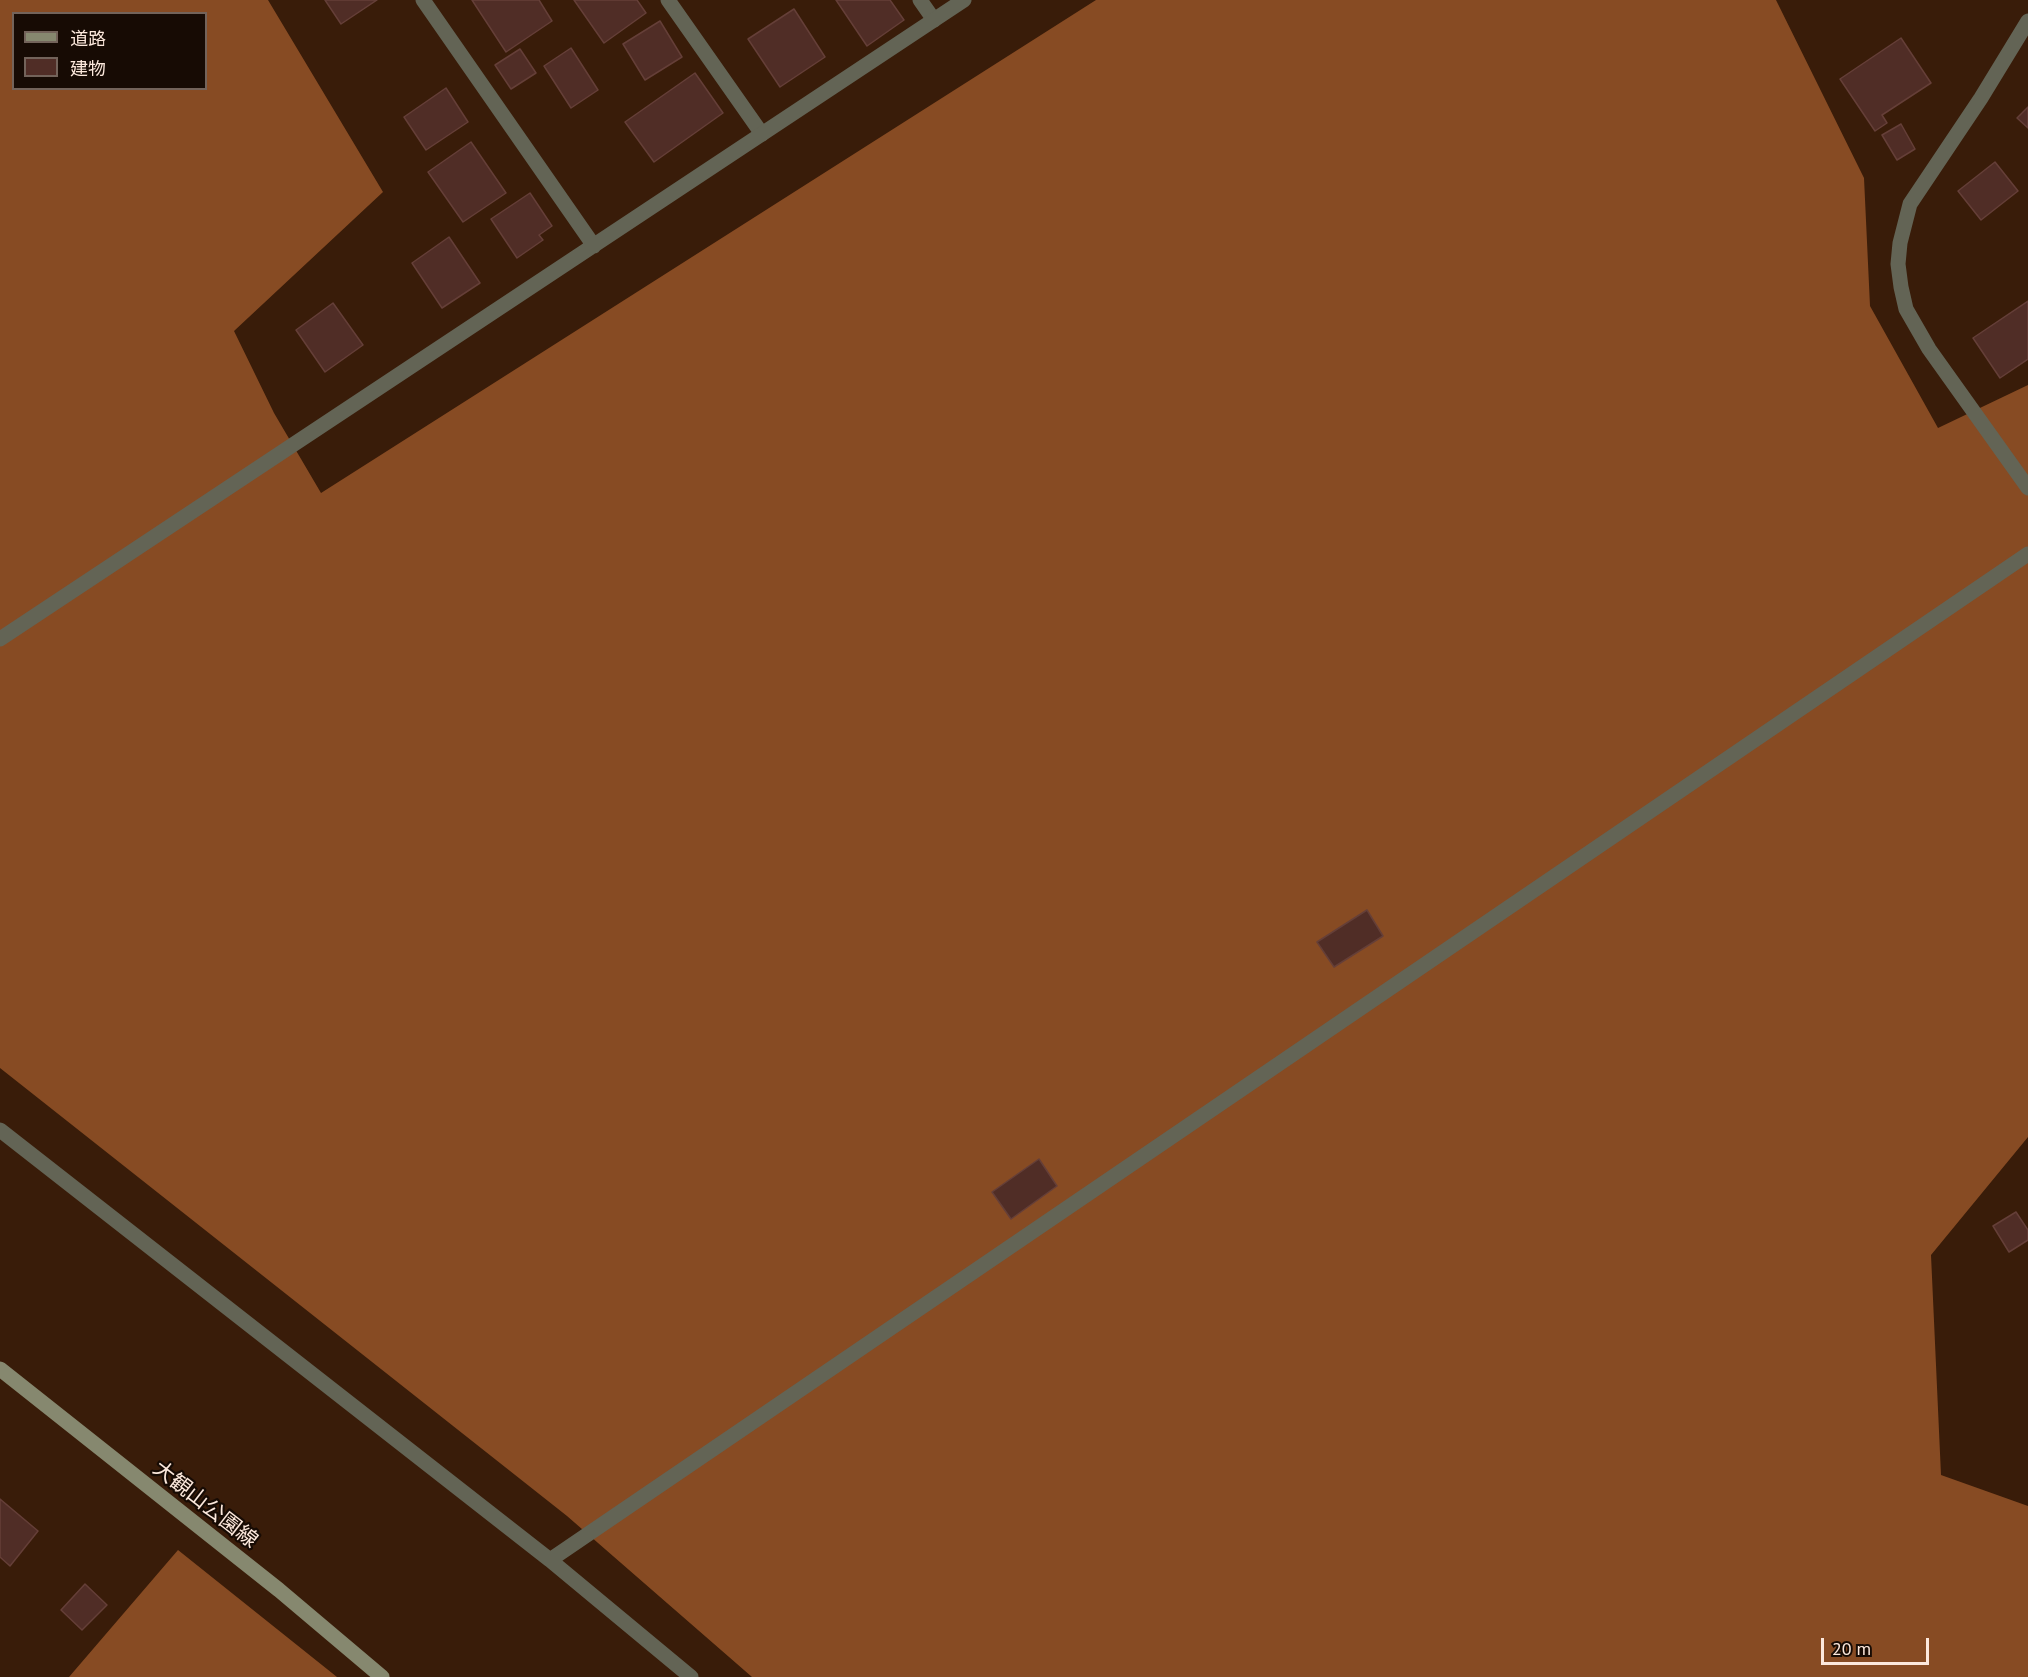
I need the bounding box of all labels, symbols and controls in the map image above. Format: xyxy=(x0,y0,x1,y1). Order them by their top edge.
legend xyxy=(12,12,207,90)
text: 道路 xyxy=(70,27,106,50)
text: 建物 xyxy=(70,57,106,80)
street label: 大観山公園線 xyxy=(148,1456,262,1554)
scale bar xyxy=(1824,1626,1932,1664)
text: 20 m xyxy=(1832,1637,1871,1660)

